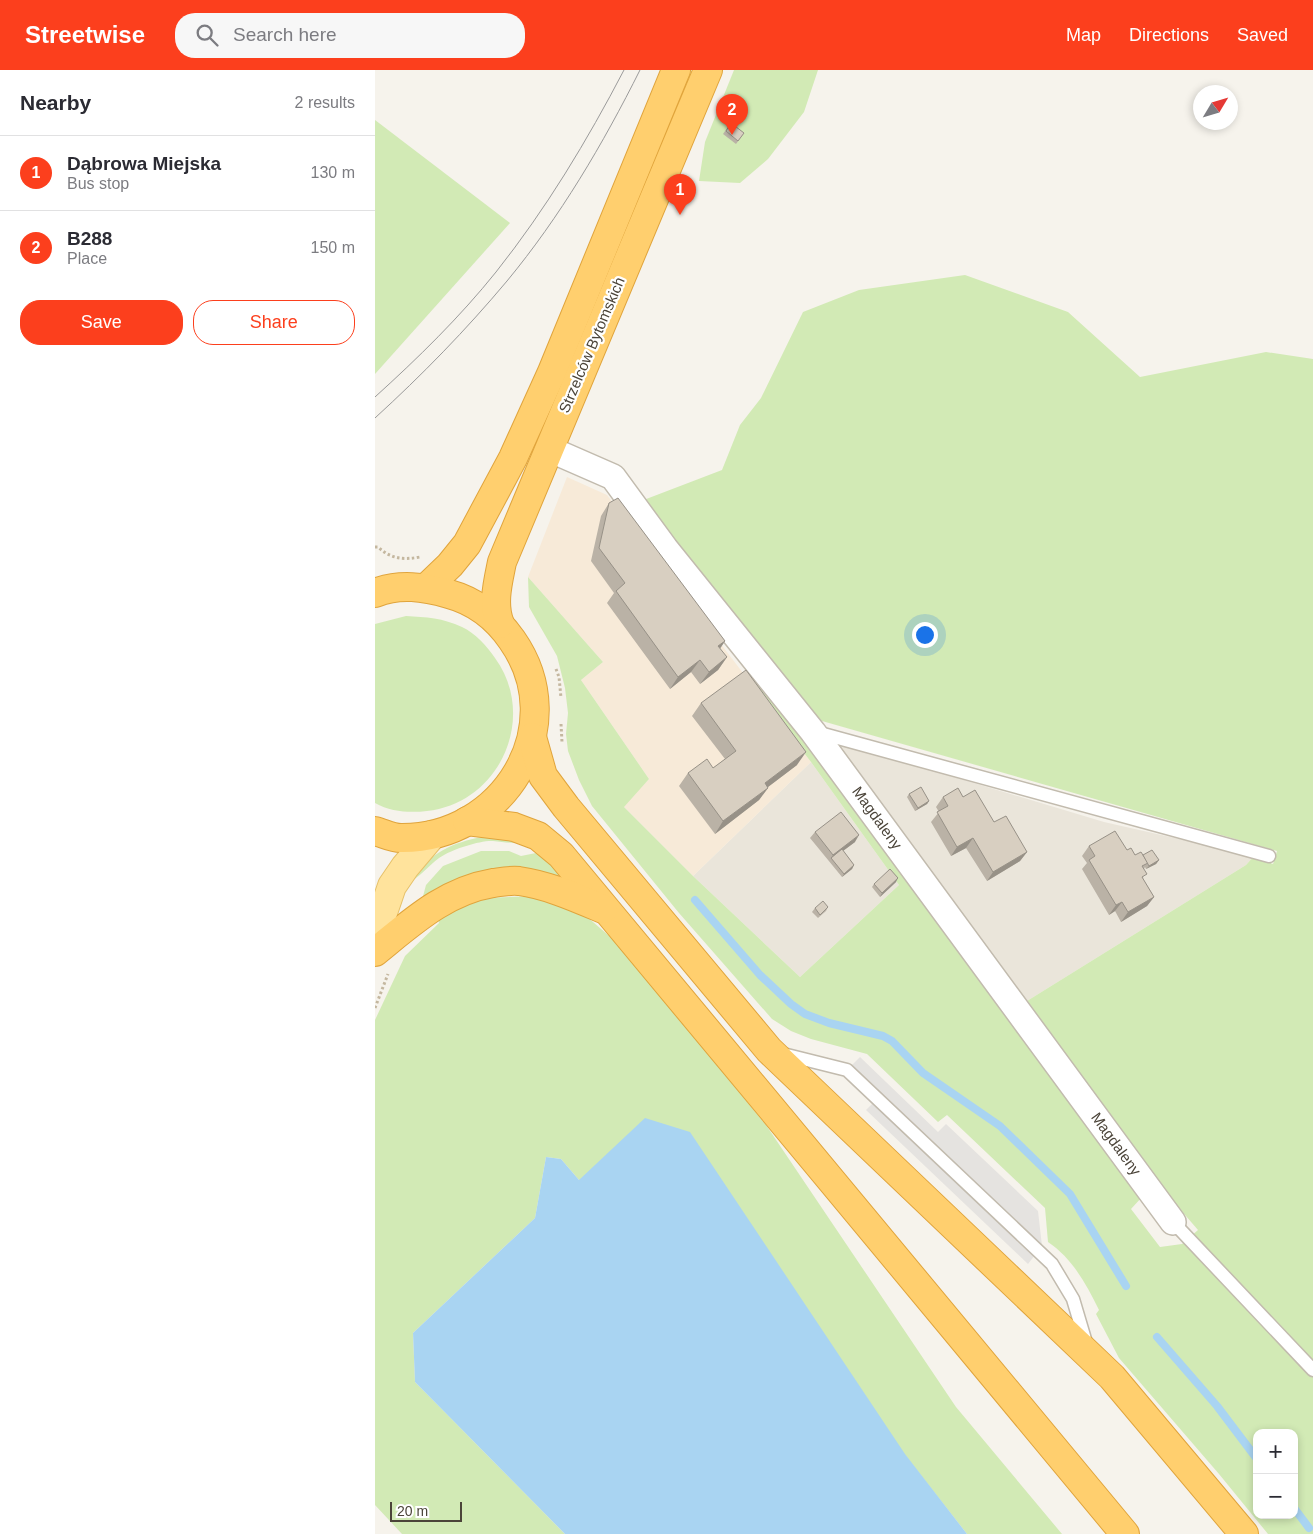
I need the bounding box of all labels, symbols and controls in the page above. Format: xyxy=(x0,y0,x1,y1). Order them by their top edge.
search box xyxy=(175,13,525,58)
text: Streetwise xyxy=(25,21,145,48)
icon: search xyxy=(193,21,221,49)
text: Search here xyxy=(233,24,337,45)
text: Map xyxy=(1066,25,1101,45)
text: Directions xyxy=(1129,25,1209,45)
text: Saved xyxy=(1237,25,1288,45)
north arrow xyxy=(1193,85,1238,130)
text: Nearby xyxy=(20,91,91,114)
text: 2 results xyxy=(295,94,355,111)
pin: 2 xyxy=(716,94,748,135)
text: Dąbrowa Miejska xyxy=(67,153,221,174)
text: 1 xyxy=(32,164,40,181)
text: 130 m xyxy=(311,164,355,181)
pin: 1 xyxy=(664,174,696,215)
text: Bus stop xyxy=(67,175,129,192)
text: B288 xyxy=(67,228,112,249)
text: 2 xyxy=(32,239,40,256)
text: 150 m xyxy=(311,239,355,256)
text: Place xyxy=(67,250,107,267)
street label: Strzelców Bytomskich xyxy=(555,274,628,415)
button: Save xyxy=(20,300,183,345)
button: Share xyxy=(193,300,355,345)
your location xyxy=(912,622,938,648)
street label: Magdaleny xyxy=(849,783,906,853)
street label: Magdaleny xyxy=(1088,1109,1145,1179)
map controls xyxy=(1253,1429,1298,1519)
button: + xyxy=(1253,1429,1298,1474)
button: − xyxy=(1253,1474,1298,1519)
scale bar xyxy=(390,1499,463,1522)
text: 20 m xyxy=(397,1503,428,1519)

